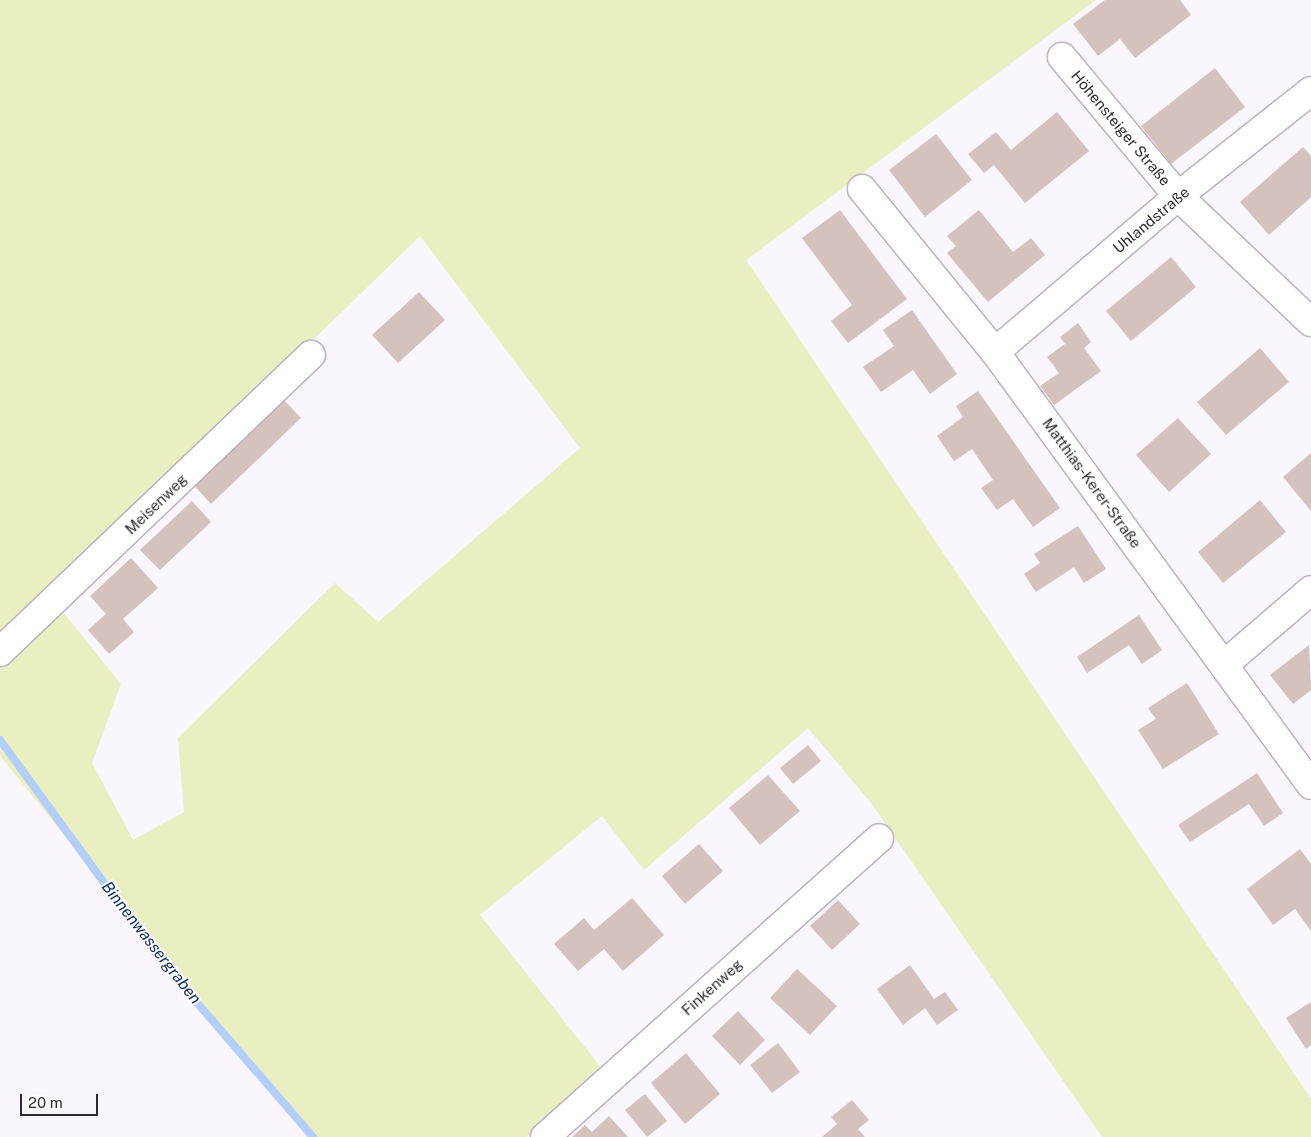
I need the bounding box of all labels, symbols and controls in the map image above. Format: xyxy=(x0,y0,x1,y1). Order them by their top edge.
street label: Höhensteiger Straße xyxy=(1068,67,1174,189)
street label: Uhlandstraße xyxy=(1109,183,1193,257)
street label: Matthias-Kerer-Straße xyxy=(1039,414,1145,552)
street label: Meisenweg xyxy=(121,470,191,538)
water label: Binnenwassergraben xyxy=(97,878,205,1008)
street label: Finkenweg xyxy=(678,955,746,1019)
scale bar xyxy=(22,1084,100,1116)
text: 20 m xyxy=(28,1094,63,1111)

